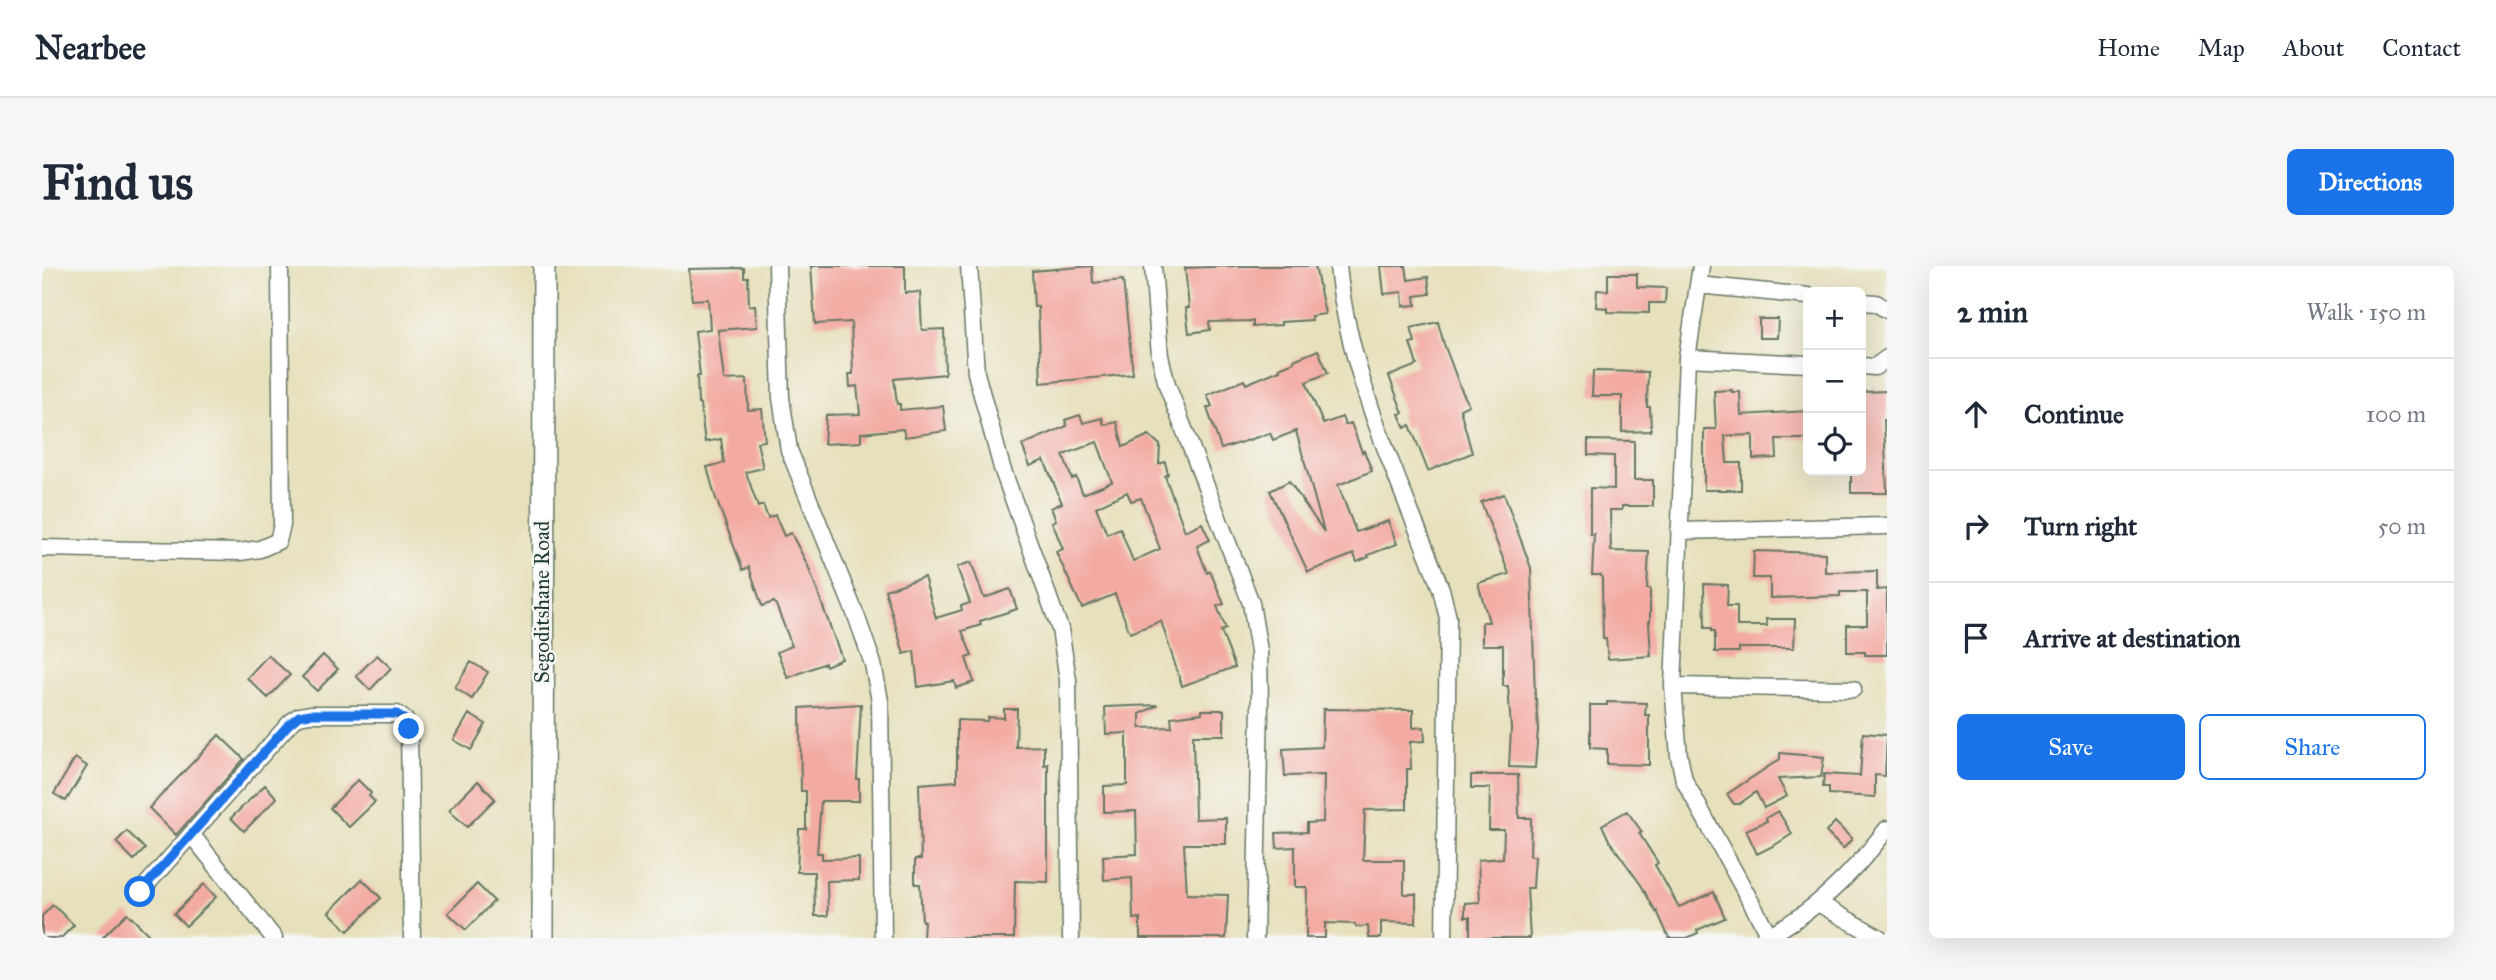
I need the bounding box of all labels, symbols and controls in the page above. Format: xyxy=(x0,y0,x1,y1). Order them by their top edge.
text: Nearbee xyxy=(35,28,146,68)
text: Home xyxy=(2097,33,2160,63)
text: Map xyxy=(2198,33,2245,63)
text: About xyxy=(2283,33,2344,63)
text: Contact xyxy=(2382,33,2461,63)
button: Directions xyxy=(2287,149,2454,215)
text: Find us xyxy=(42,153,193,212)
map controls xyxy=(1803,287,1866,476)
button: + xyxy=(1803,287,1866,350)
text: 2 min xyxy=(1957,294,2028,330)
text: Walk · 150 m xyxy=(2306,298,2426,326)
button: − xyxy=(1803,350,1866,413)
icon: ahead xyxy=(1957,395,1995,433)
text: Continue xyxy=(2024,398,2124,430)
text: 100 m xyxy=(2366,400,2426,428)
button: locate xyxy=(1803,413,1866,476)
icon: right xyxy=(1957,507,1995,545)
text: Turn right xyxy=(2024,510,2137,542)
text: 50 m xyxy=(2378,512,2426,540)
street label: Segoditshane Road xyxy=(529,520,555,683)
icon: arrive xyxy=(1957,619,1995,657)
text: Arrive at destination xyxy=(2024,622,2241,654)
route end xyxy=(393,713,424,744)
button: Save xyxy=(1957,714,2185,780)
button: Share xyxy=(2199,714,2426,780)
route start xyxy=(124,876,155,907)

